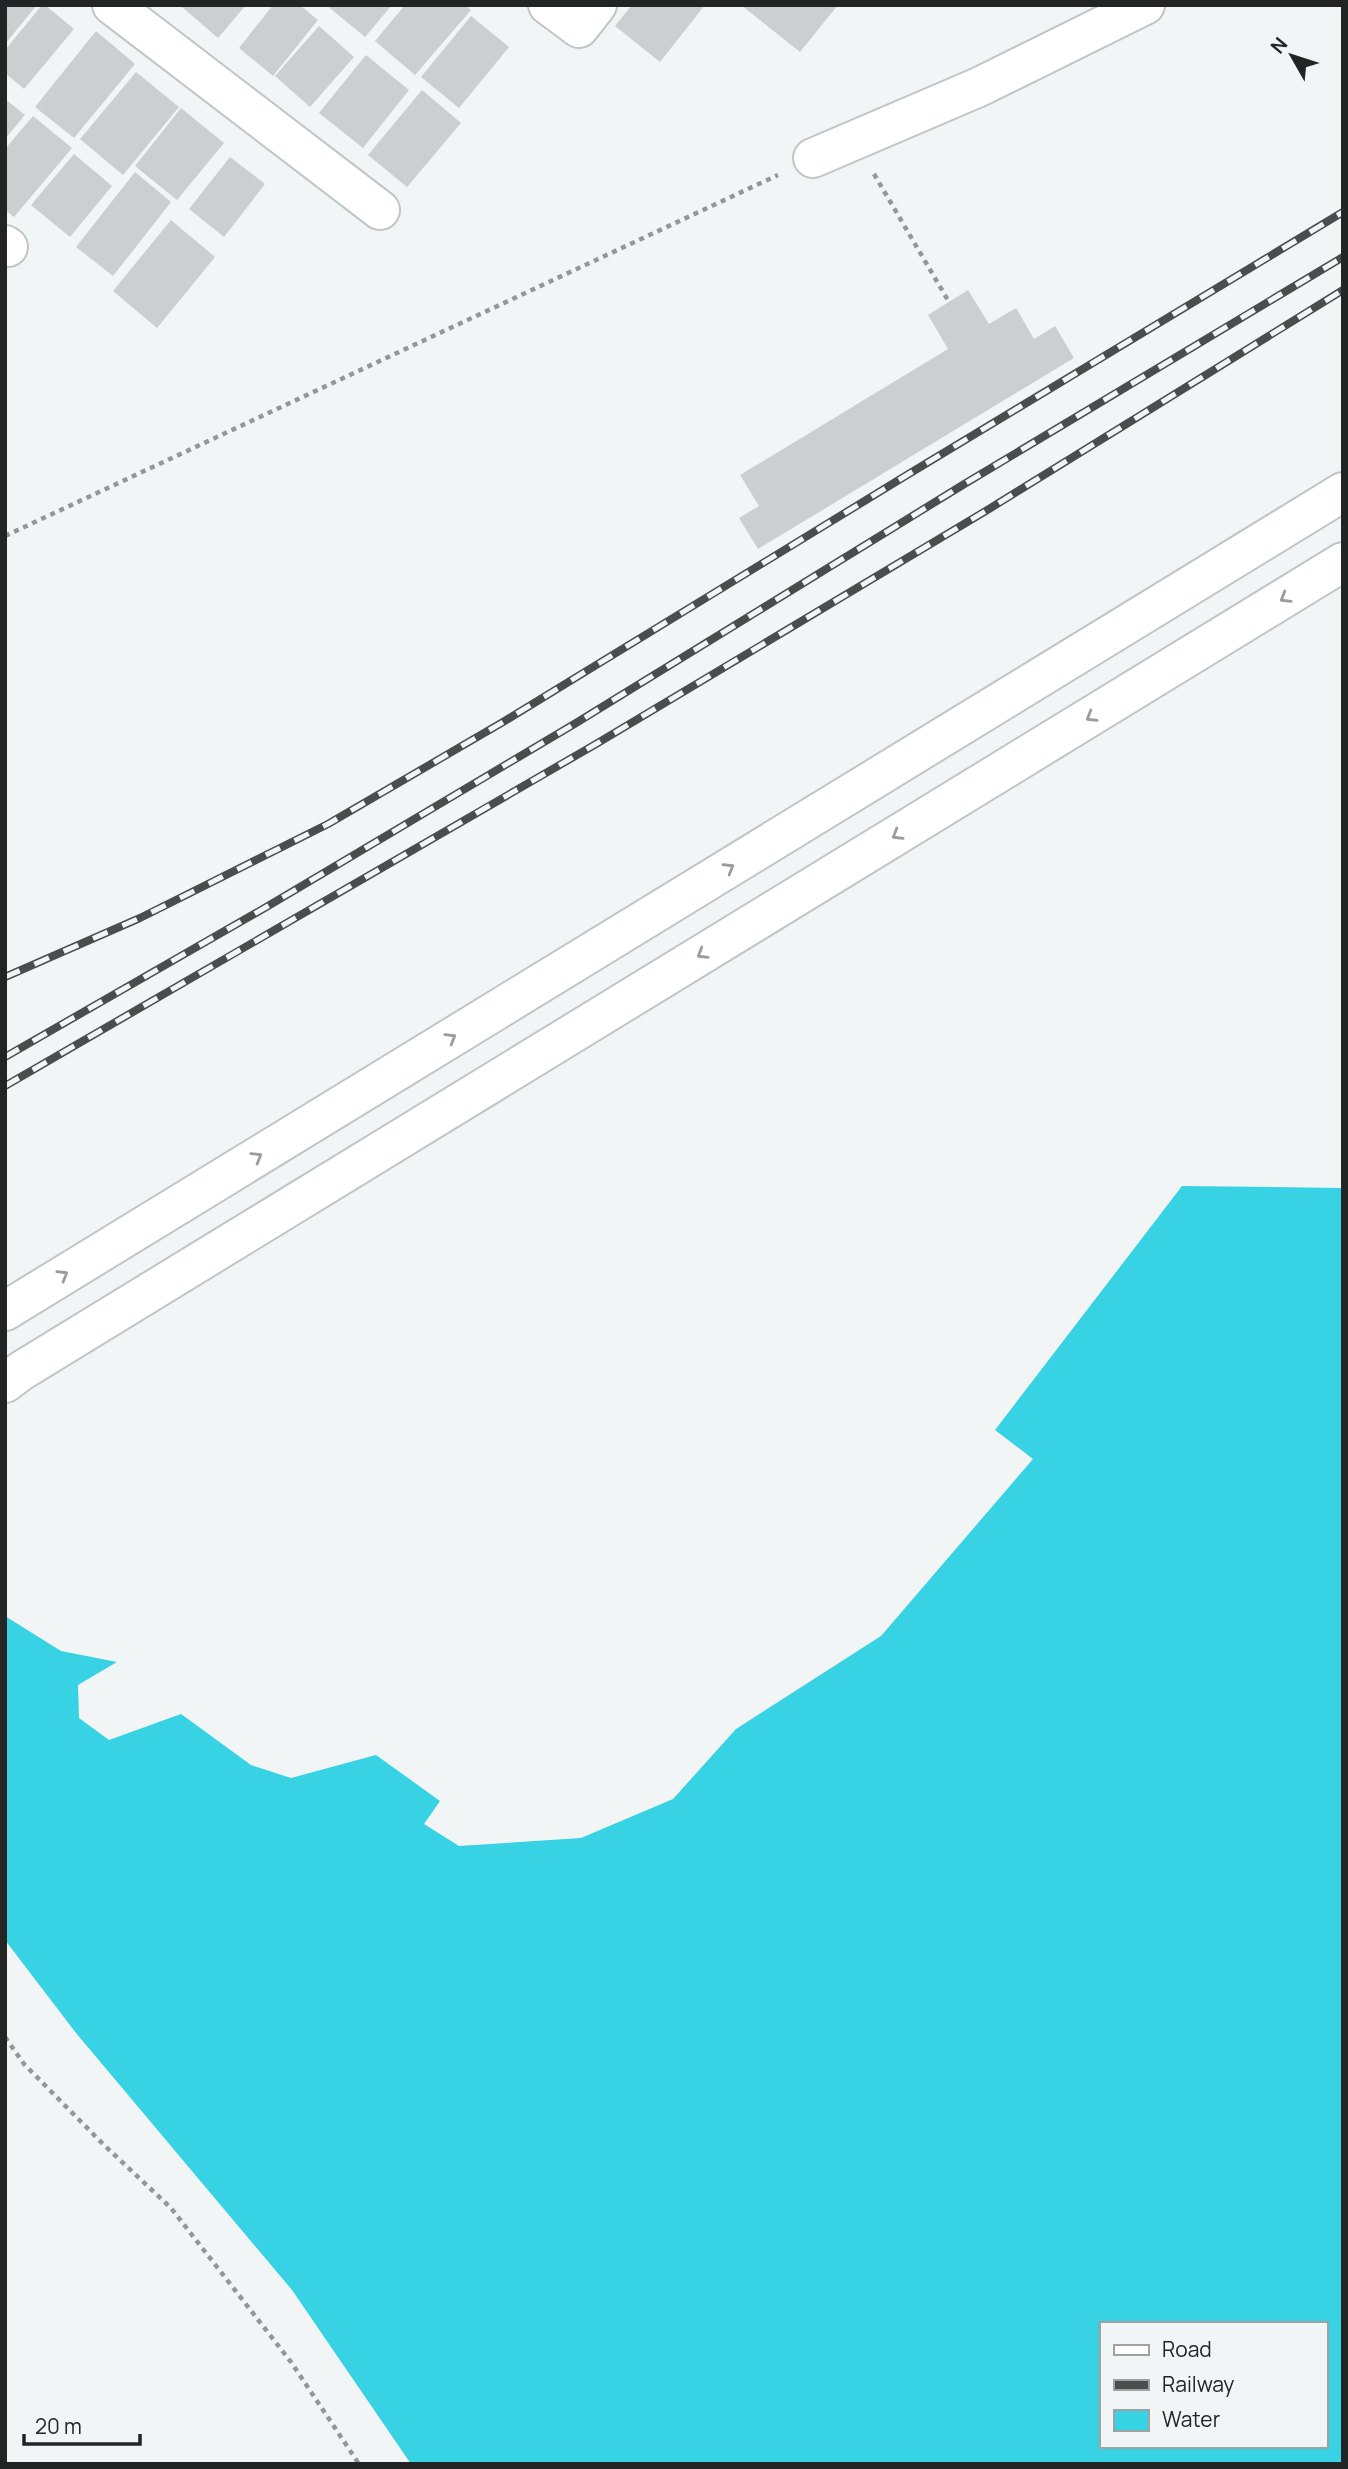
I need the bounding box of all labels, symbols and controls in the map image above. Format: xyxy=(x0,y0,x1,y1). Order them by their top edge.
north arrow xyxy=(1257,21,1327,91)
text: N xyxy=(1264,32,1293,59)
one-way arrow xyxy=(1279,589,1292,602)
one-way arrow xyxy=(1085,708,1098,721)
one-way arrow xyxy=(891,827,904,840)
one-way arrow xyxy=(722,863,735,876)
one-way arrow xyxy=(697,946,710,959)
one-way arrow xyxy=(444,1033,457,1046)
one-way arrow xyxy=(250,1152,263,1165)
one-way arrow xyxy=(56,1271,69,1284)
legend xyxy=(1100,2322,1327,2448)
text: Road xyxy=(1162,2335,1212,2363)
text: Railway xyxy=(1162,2370,1234,2398)
scale bar xyxy=(24,2402,140,2446)
text: Water xyxy=(1162,2405,1221,2433)
text: 20 m xyxy=(35,2412,82,2440)

